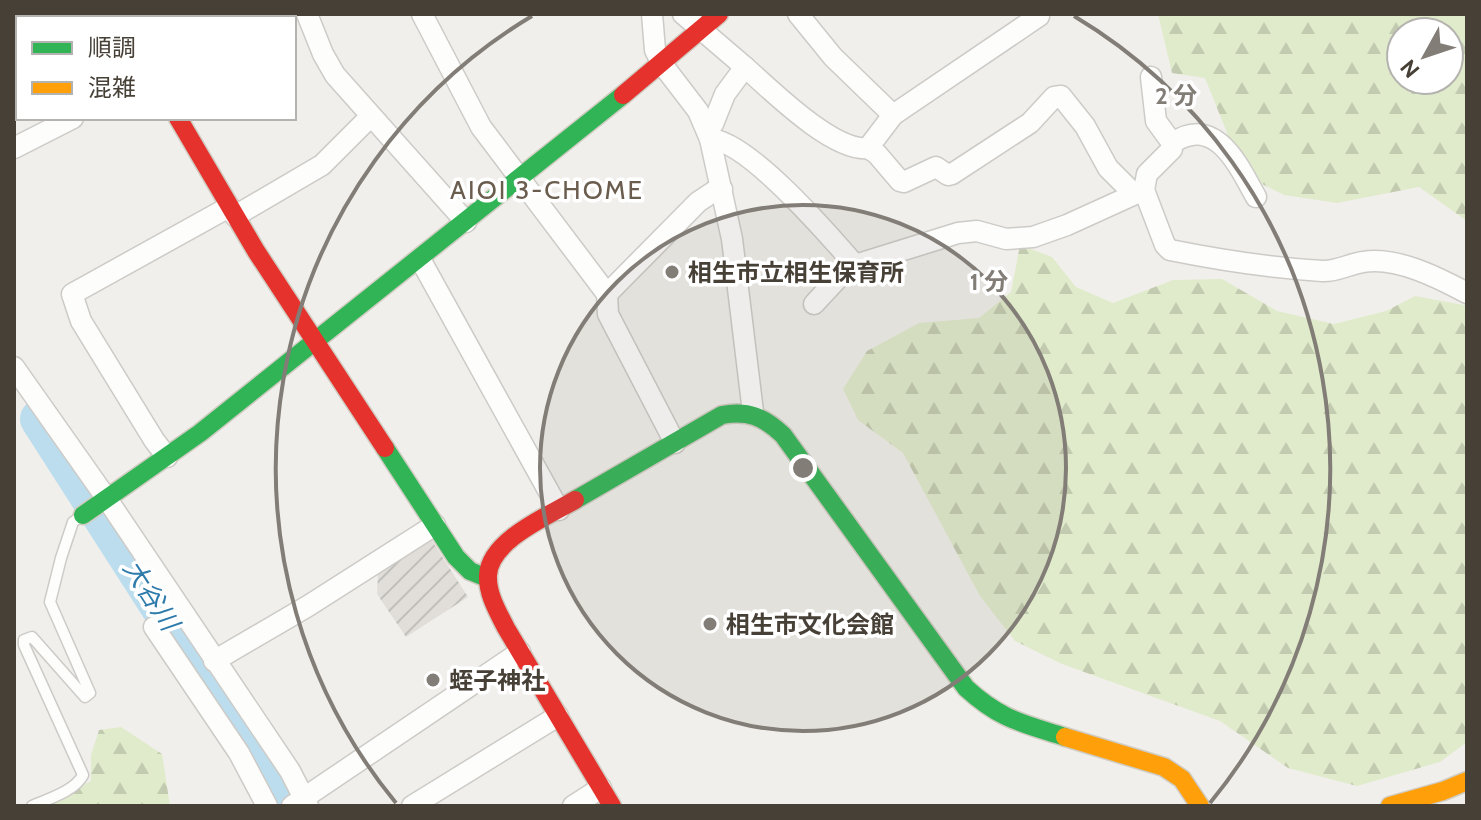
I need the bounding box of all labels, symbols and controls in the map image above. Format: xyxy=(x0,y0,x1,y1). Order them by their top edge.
legend xyxy=(16,16,296,120)
north arrow xyxy=(1385,16,1465,96)
text: 順調 xyxy=(88,33,136,62)
text: N xyxy=(1395,54,1425,83)
text: 混雑 xyxy=(88,73,136,102)
text: 2 分 xyxy=(1155,81,1197,110)
district label: AIOI 3-CHOME xyxy=(450,174,644,206)
place label: 相生市立相生保育所 xyxy=(688,258,904,287)
marker: 相生市立相生保育所 xyxy=(663,263,681,281)
text: 1 分 xyxy=(970,267,1008,296)
centre of rings xyxy=(789,454,817,482)
water label: 大谷川 xyxy=(116,554,187,639)
place label: 相生市文化会館 xyxy=(726,610,894,639)
marker: 相生市文化会館 xyxy=(701,615,719,633)
place label: 蛭子神社 xyxy=(449,666,545,695)
marker: 蛭子神社 xyxy=(424,671,442,689)

